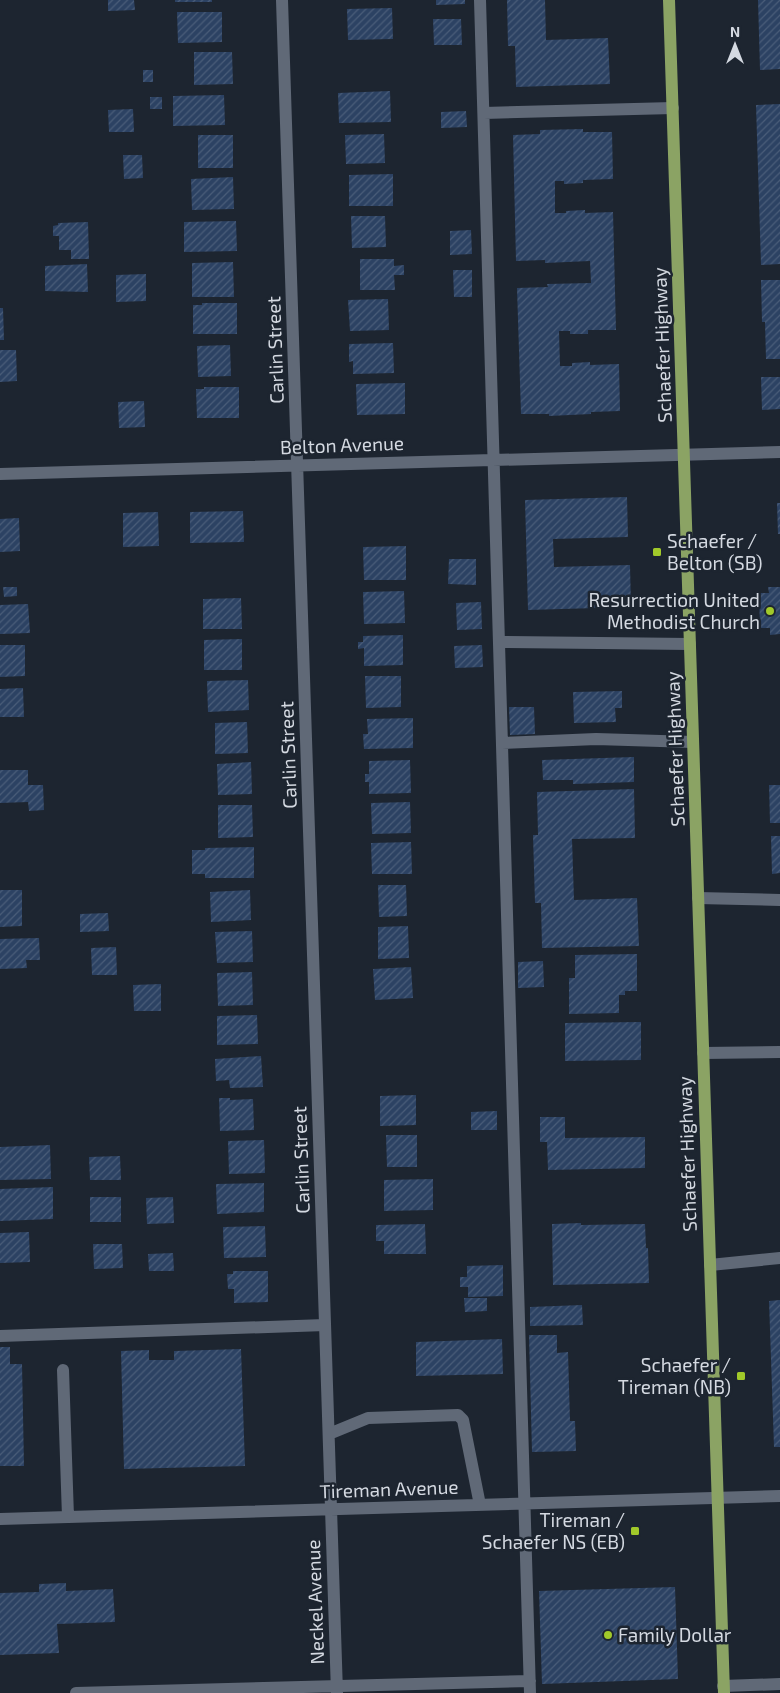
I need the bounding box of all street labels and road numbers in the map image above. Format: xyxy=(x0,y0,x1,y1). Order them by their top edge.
street label: Schaefer Highway xyxy=(647,267,676,423)
street label: Carlin Street xyxy=(261,296,288,404)
street label: Belton Avenue xyxy=(280,431,404,458)
street label: Schaefer Highway xyxy=(660,671,689,827)
street label: Carlin Street xyxy=(274,701,301,809)
street label: Schaefer Highway xyxy=(672,1076,701,1232)
street label: Carlin Street xyxy=(287,1106,314,1214)
street label: Tireman Avenue xyxy=(319,1475,459,1502)
street label: Neckel Avenue xyxy=(301,1539,328,1665)

